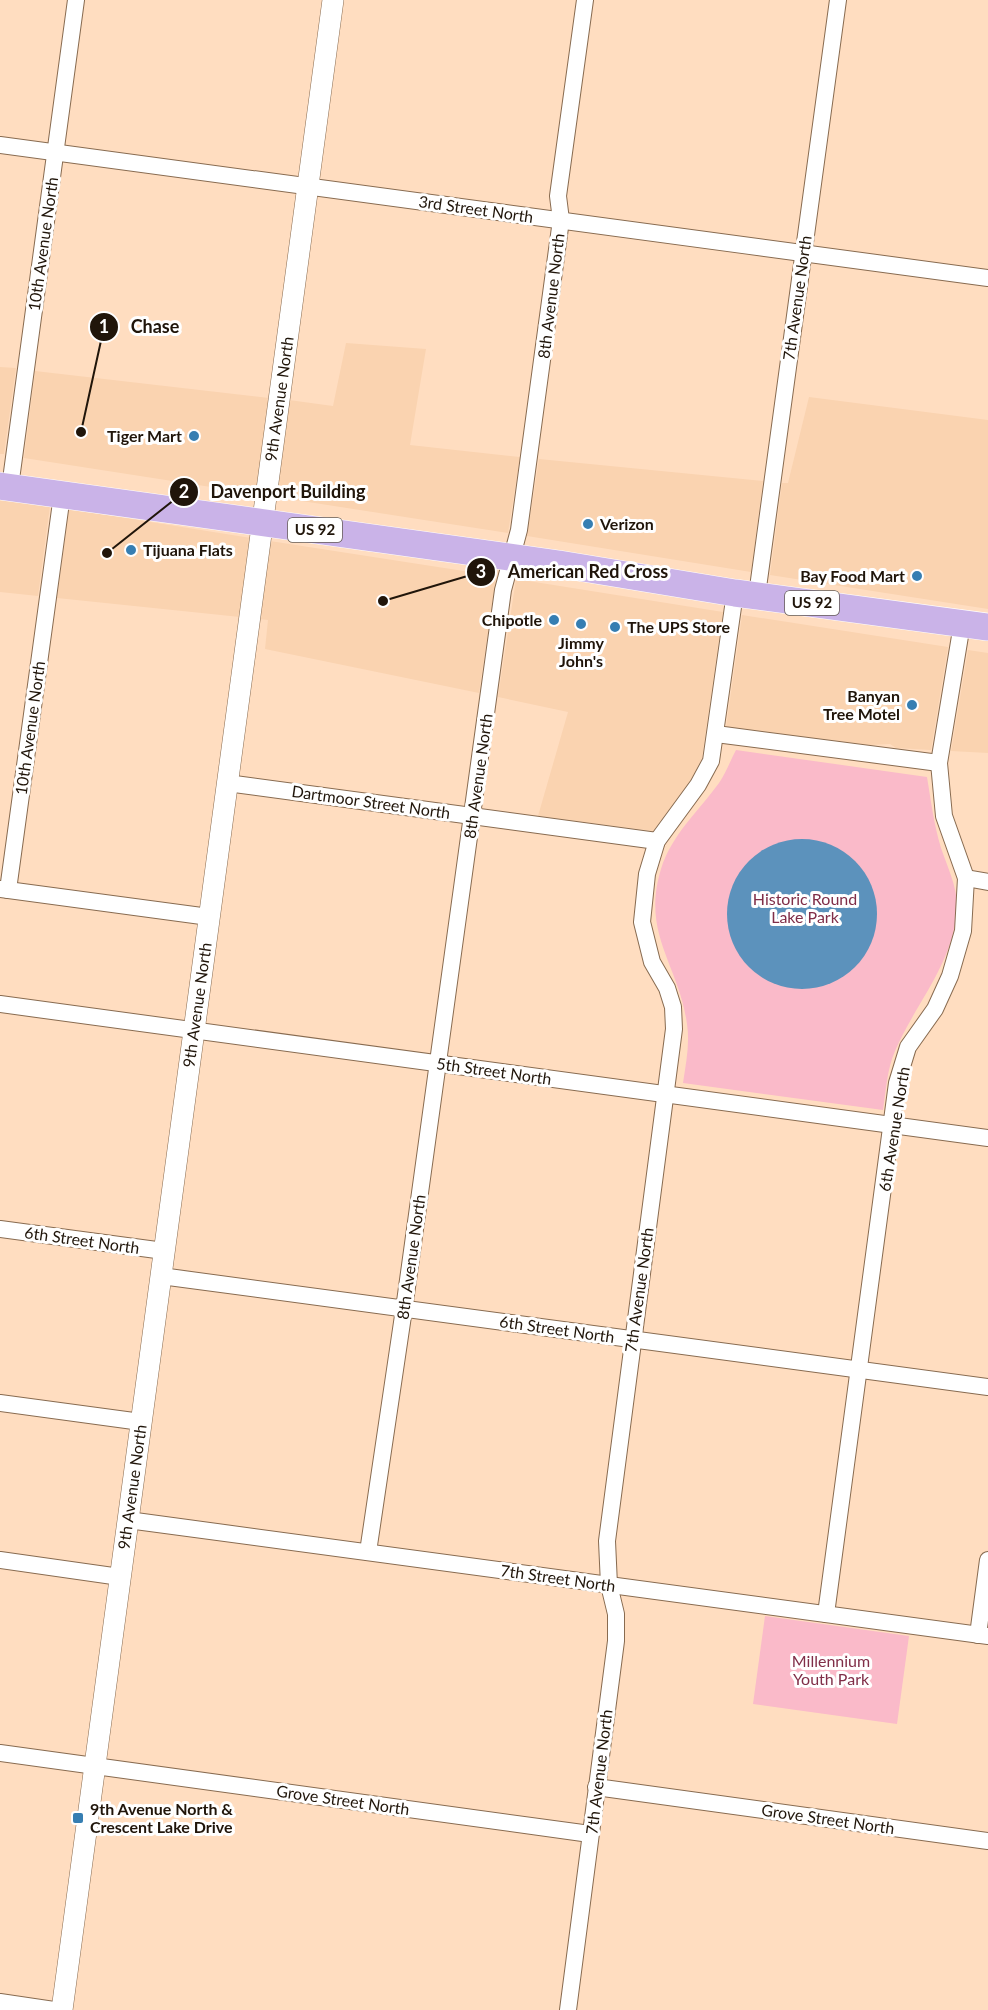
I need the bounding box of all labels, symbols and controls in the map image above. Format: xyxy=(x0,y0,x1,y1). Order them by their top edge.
street label: 10th Avenue North xyxy=(24,176,61,312)
street label: 3rd Street North xyxy=(418,191,535,226)
street label: 8th Avenue North xyxy=(533,232,568,360)
street label: 7th Avenue North xyxy=(778,234,815,362)
callout: Chase xyxy=(89,309,192,345)
text: 1 xyxy=(99,315,109,337)
text: Chase xyxy=(131,315,180,337)
street label: 9th Avenue North xyxy=(260,335,297,463)
place label: Tiger Mart xyxy=(107,426,182,445)
marker: Tiger Mart xyxy=(187,429,201,443)
callout: Davenport Building xyxy=(169,474,378,510)
text: 2 xyxy=(179,480,189,502)
text: Davenport Building xyxy=(210,480,366,502)
place label: Verizon xyxy=(599,514,654,533)
marker: Verizon xyxy=(581,517,595,531)
road number: US 92 xyxy=(288,518,342,542)
place label: Tijuana Flats xyxy=(143,540,233,559)
marker: Tijuana Flats xyxy=(124,543,138,557)
callout: American Red Cross xyxy=(466,554,681,590)
text: 3 xyxy=(476,560,486,582)
text: American Red Cross xyxy=(507,560,668,582)
place label: Bay Food Mart xyxy=(800,566,905,585)
marker: Bay Food Mart xyxy=(910,569,924,583)
road number: US 92 xyxy=(785,591,839,615)
place label: Chipotle xyxy=(482,610,542,629)
marker: Chipotle xyxy=(547,613,561,627)
marker: Jimmy John's xyxy=(574,617,588,631)
place label: The UPS Store xyxy=(627,617,731,636)
marker: The UPS Store xyxy=(608,620,622,634)
place label: Jimmy John's xyxy=(558,633,604,670)
street label: 10th Avenue North xyxy=(11,660,48,796)
place label: Banyan Tree Motel xyxy=(823,686,900,723)
marker: Banyan Tree Motel xyxy=(905,698,919,712)
street label: 8th Avenue North xyxy=(459,712,496,840)
street label: Dartmoor Street North xyxy=(290,781,452,822)
park label: Historic Round Lake Park xyxy=(753,889,857,926)
street label: 9th Avenue North xyxy=(178,941,215,1069)
street label: 5th Street North xyxy=(435,1053,553,1088)
street label: 6th Avenue North xyxy=(874,1065,913,1193)
street label: 8th Avenue North xyxy=(392,1193,429,1321)
street label: 6th Street North xyxy=(23,1222,141,1257)
street label: 7th Avenue North xyxy=(620,1226,657,1354)
street label: 6th Street North xyxy=(498,1311,616,1346)
street label: 9th Avenue North xyxy=(113,1423,150,1551)
street label: 7th Street North xyxy=(499,1560,617,1595)
park label: Millennium Youth Park xyxy=(792,1651,870,1688)
street label: 7th Avenue North xyxy=(581,1708,616,1836)
street label: Grove Street North xyxy=(275,1781,411,1818)
place label: 9th Avenue North & Crescent Lake Drive xyxy=(90,1799,233,1836)
street label: Grove Street North xyxy=(760,1800,896,1837)
marker: 9th Avenue North & Crescent Lake Drive xyxy=(71,1811,85,1825)

